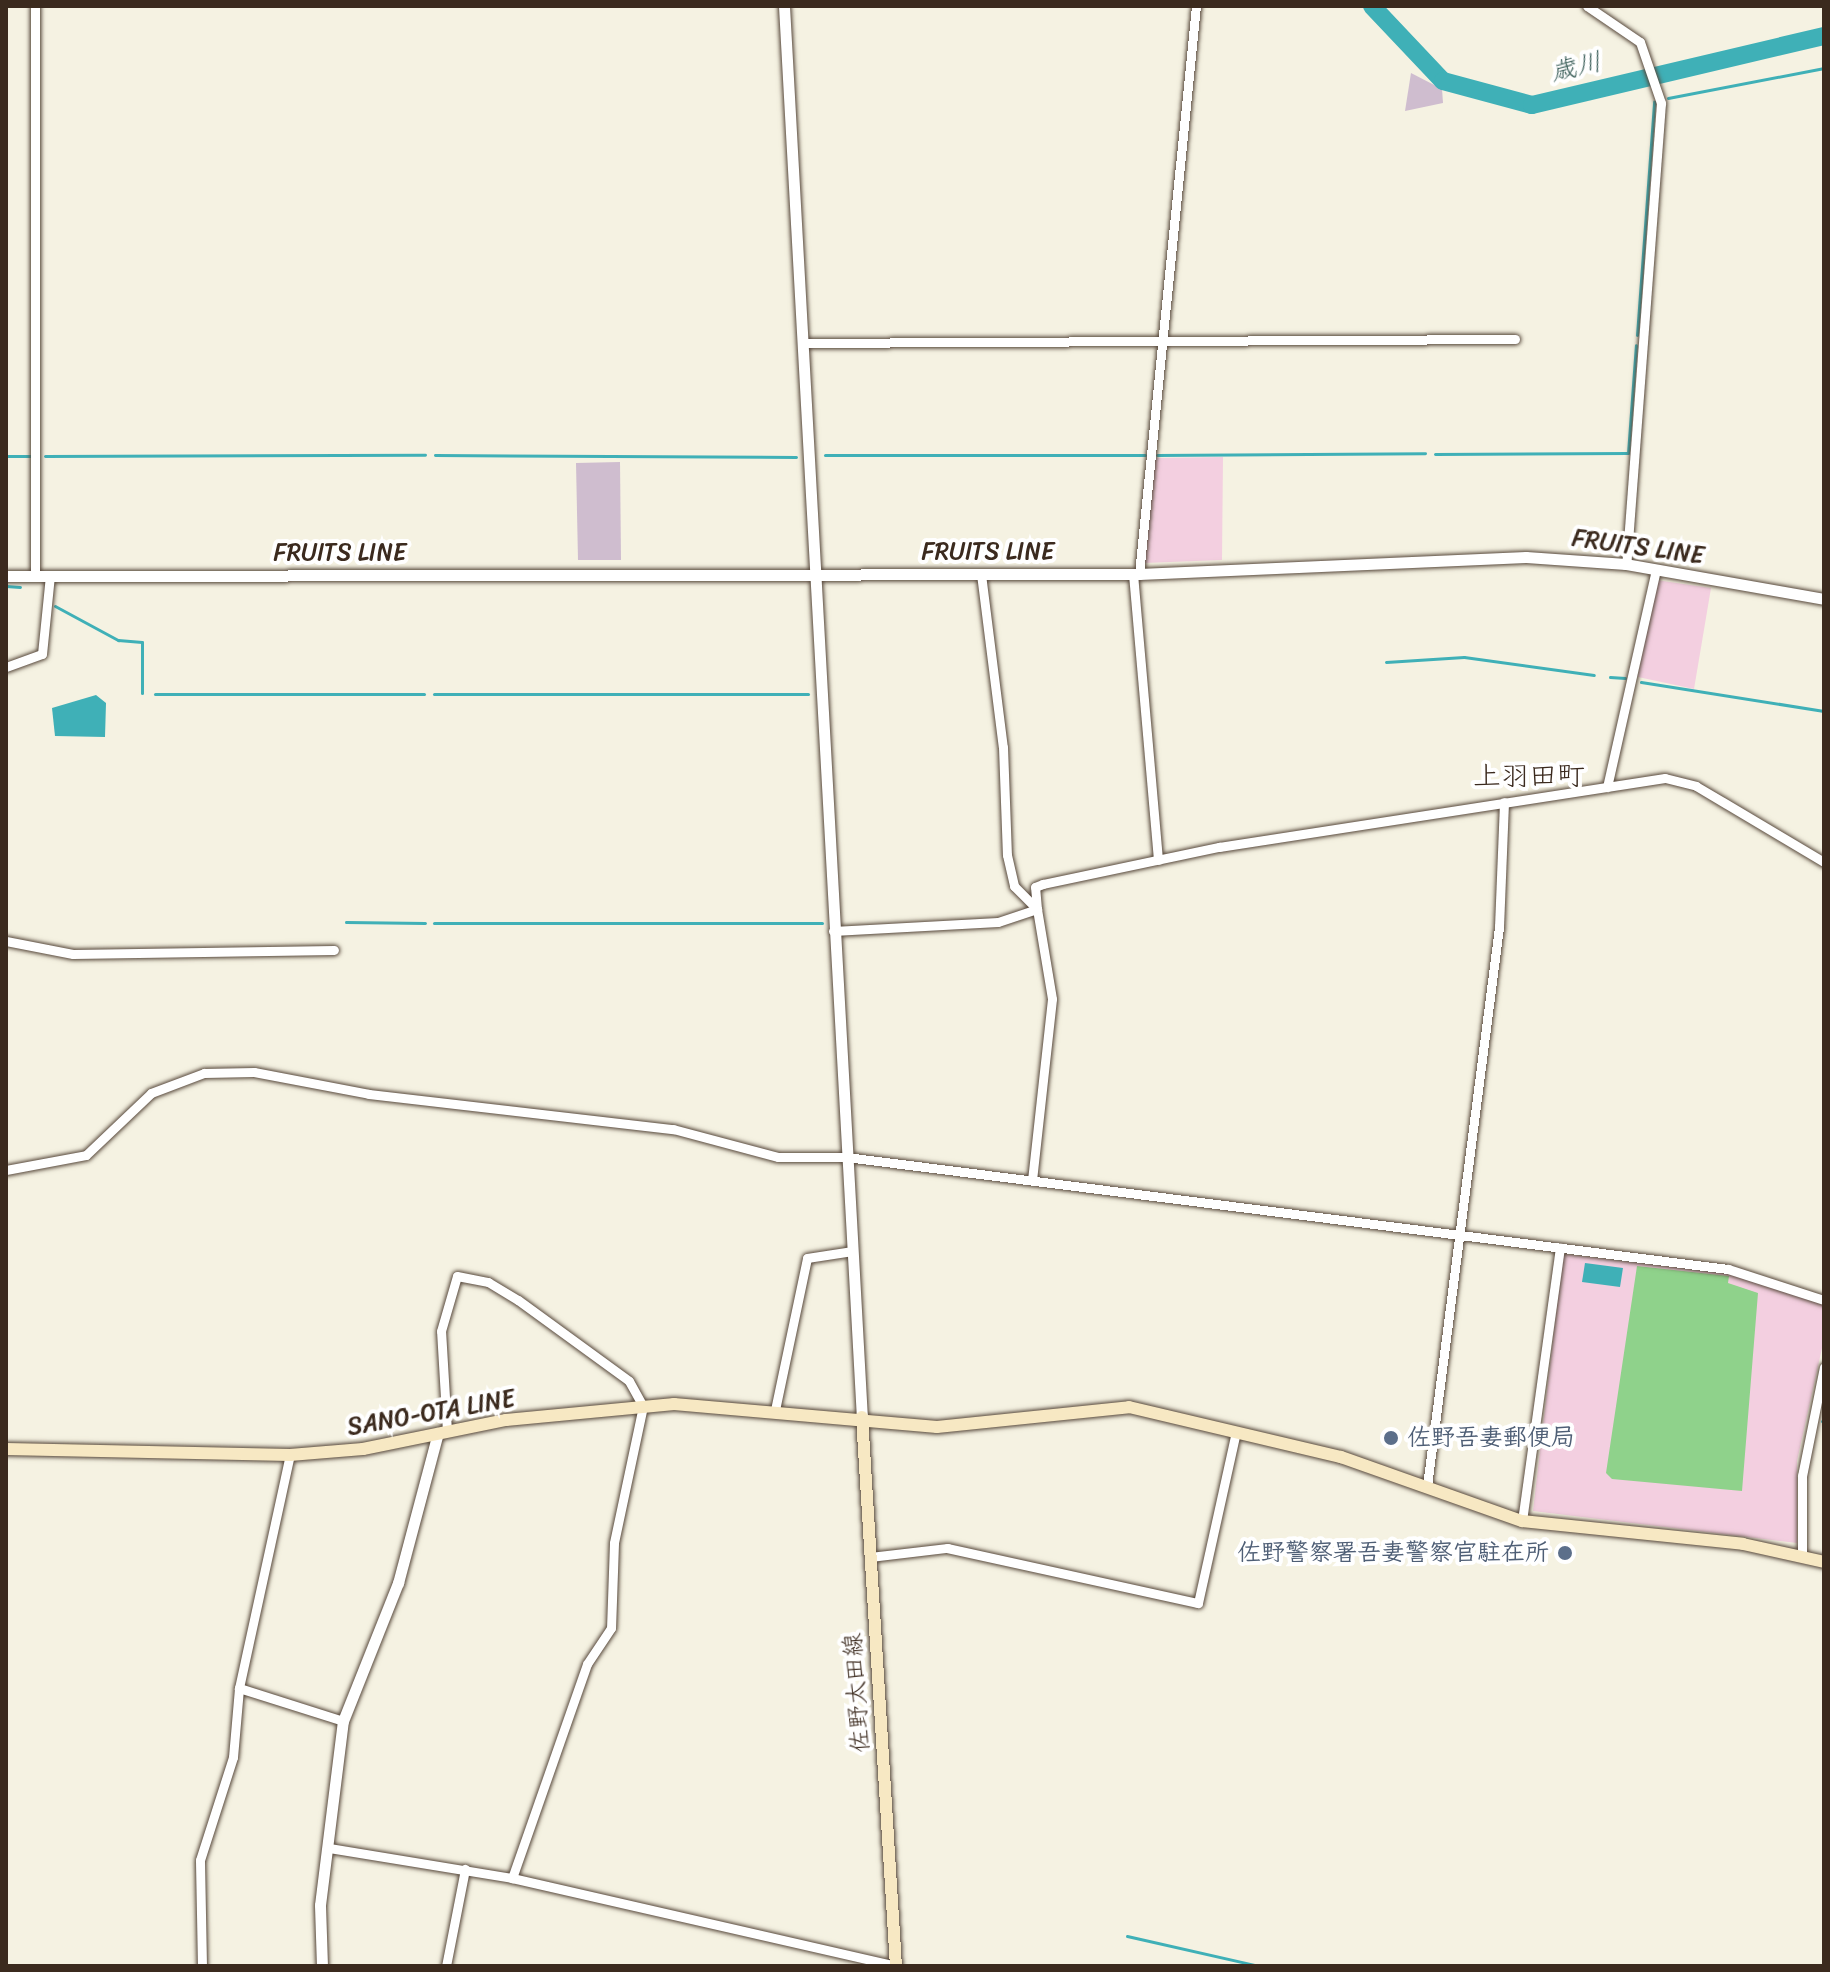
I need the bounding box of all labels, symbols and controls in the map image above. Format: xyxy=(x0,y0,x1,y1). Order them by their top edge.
water label: 歳川 xyxy=(1547,46,1605,88)
street label: FRUITS LINE xyxy=(1569,523,1707,571)
street label: FRUITS LINE xyxy=(921,538,1055,566)
street label: FRUITS LINE xyxy=(273,539,407,567)
district label: 上羽田町 xyxy=(1473,759,1585,793)
street label: SANO-OTA LINE xyxy=(344,1384,518,1442)
place label: 佐野吾妻郵便局 xyxy=(1407,1424,1575,1452)
marker: 佐野吾妻郵便局 xyxy=(1382,1429,1400,1447)
place label: 佐野警察署吾妻警察官駐在所 xyxy=(1237,1539,1549,1567)
marker: 佐野警察署吾妻警察官駐在所 xyxy=(1556,1544,1574,1562)
street label: 佐野太田線 xyxy=(838,1632,876,1754)

